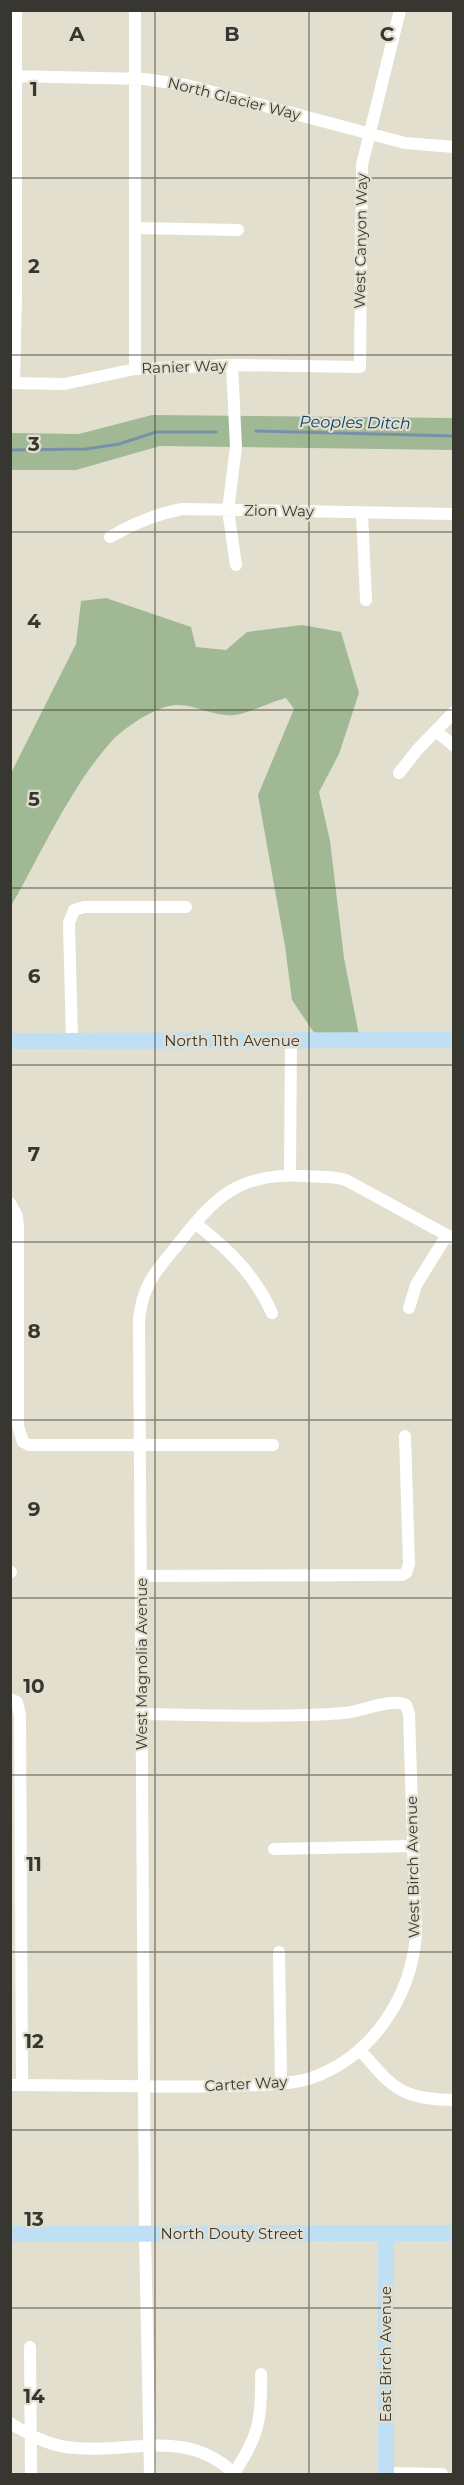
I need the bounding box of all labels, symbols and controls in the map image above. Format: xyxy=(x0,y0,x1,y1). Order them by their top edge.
text: A xyxy=(68,22,85,46)
text: B xyxy=(224,22,240,46)
text: C xyxy=(380,22,395,46)
street label: North Glacier Way xyxy=(166,73,303,124)
text: 1 xyxy=(30,77,38,101)
street label: West Canyon Way xyxy=(350,172,371,309)
text: 2 xyxy=(28,254,40,278)
street label: Ranier Way xyxy=(141,355,228,377)
water label: Peoples Ditch xyxy=(299,412,411,433)
text: 3 xyxy=(27,432,40,456)
street label: Zion Way xyxy=(244,500,315,521)
text: 4 xyxy=(27,609,41,633)
text: 5 xyxy=(28,787,40,811)
text: 6 xyxy=(28,964,41,988)
street label: North 11th Avenue xyxy=(164,1031,300,1050)
text: 7 xyxy=(28,1142,40,1166)
text: 8 xyxy=(27,1319,41,1343)
text: 9 xyxy=(28,1497,40,1521)
street label: West Magnolia Avenue xyxy=(132,1578,151,1750)
text: 10 xyxy=(23,1674,45,1698)
street label: West Birch Avenue xyxy=(402,1796,423,1938)
text: 11 xyxy=(26,1852,42,1876)
text: 12 xyxy=(24,2029,44,2053)
street label: Carter Way xyxy=(204,2072,289,2095)
text: 13 xyxy=(24,2207,44,2231)
street label: North Douty Street xyxy=(161,2224,303,2243)
street label: East Birch Avenue xyxy=(376,2286,395,2422)
text: 14 xyxy=(23,2384,45,2408)

